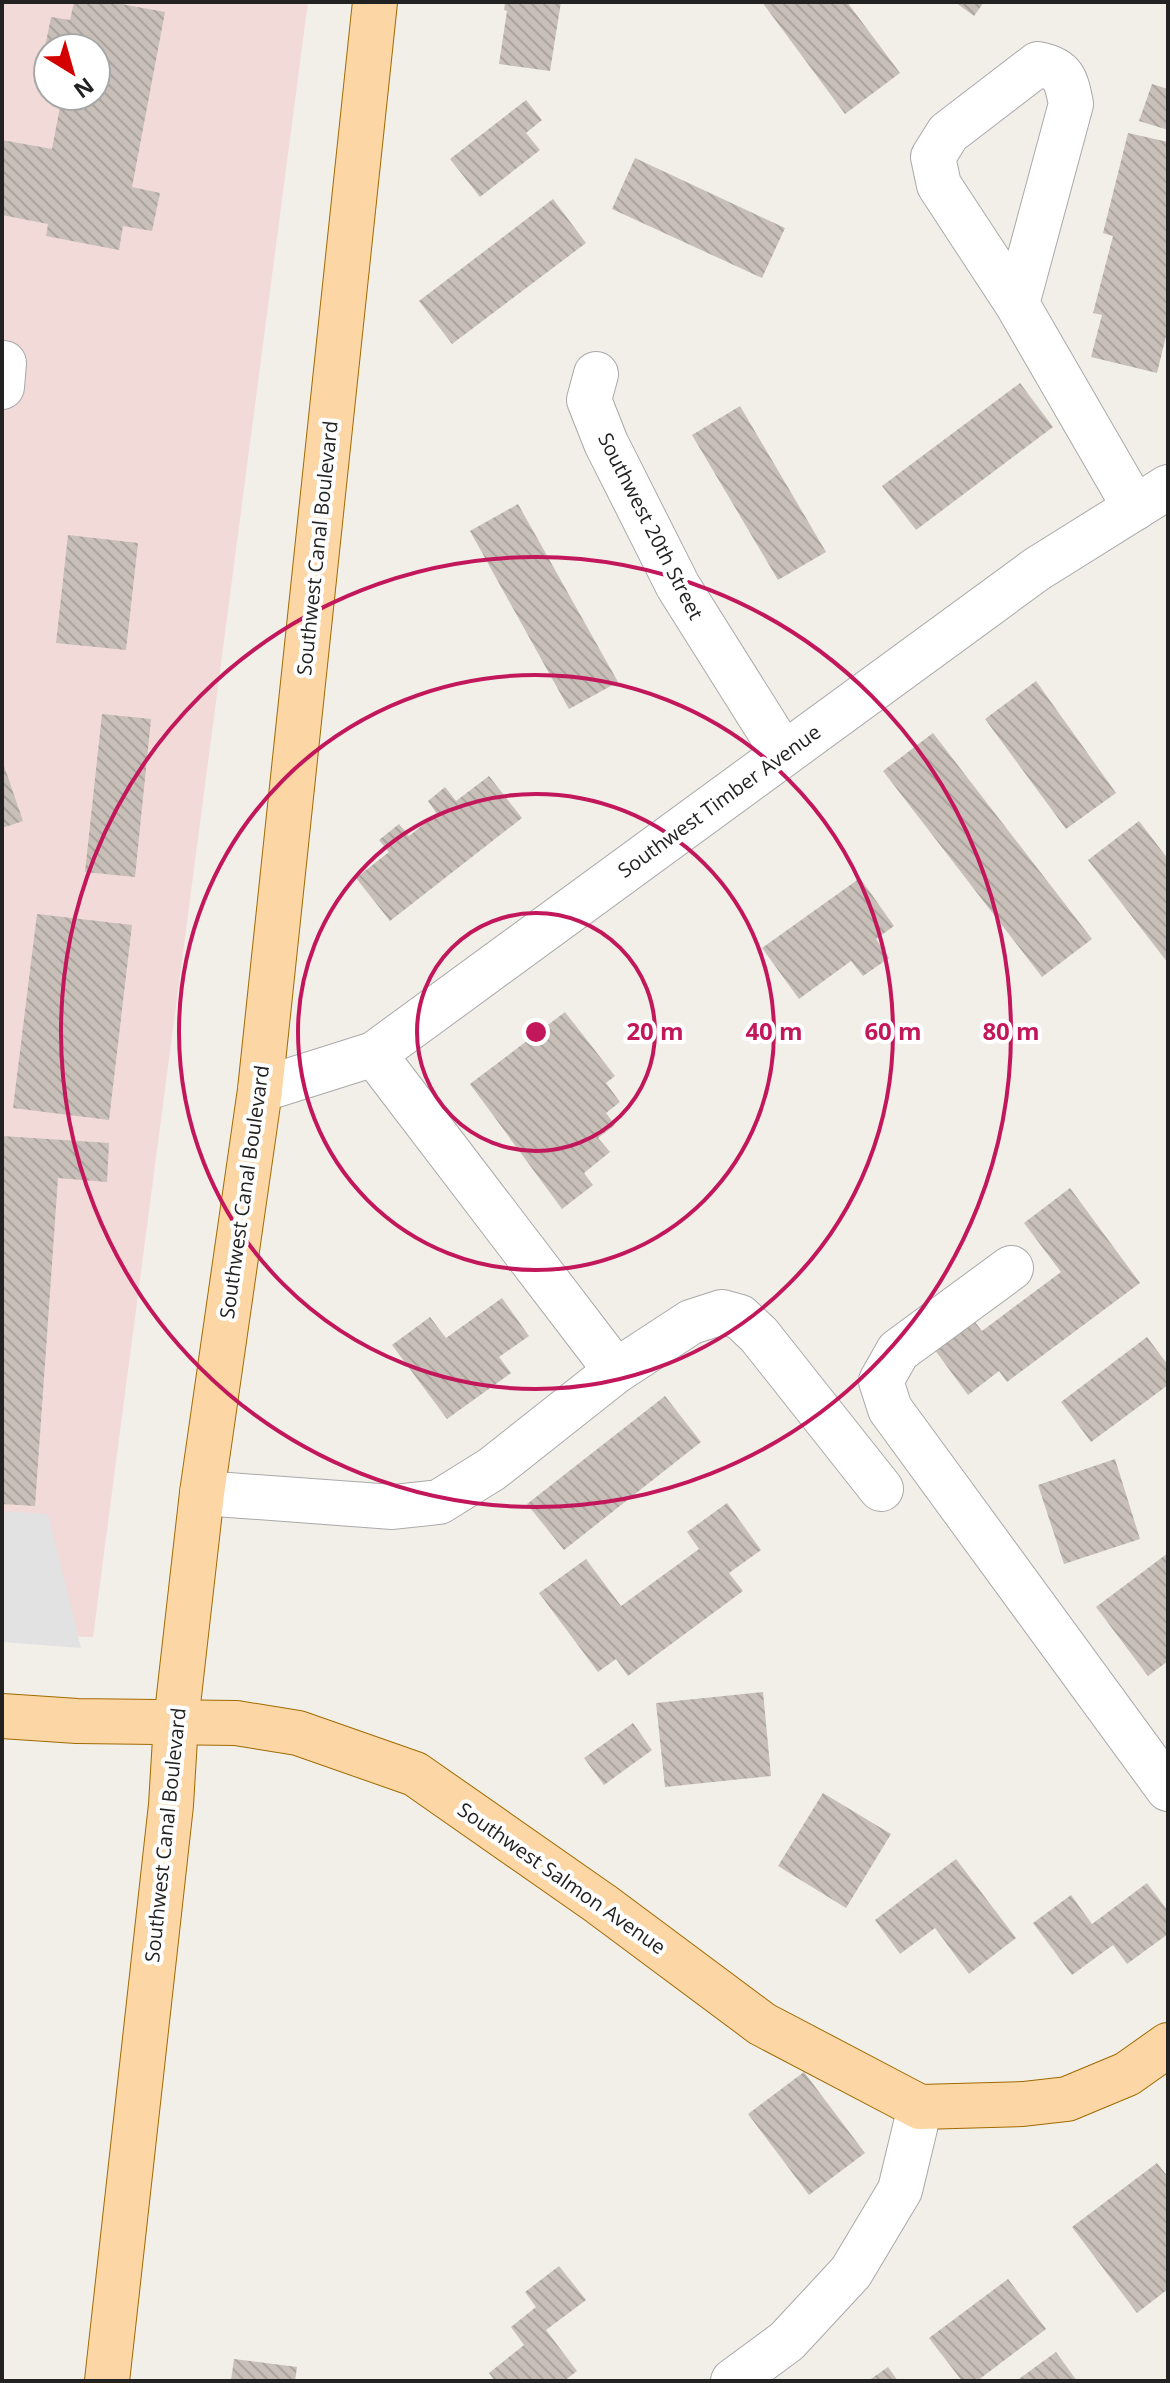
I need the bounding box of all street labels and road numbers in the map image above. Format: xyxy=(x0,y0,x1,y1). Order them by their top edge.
street label: Southwest Canal Boulevard xyxy=(290,419,344,677)
street label: Southwest 20th Street xyxy=(592,428,710,624)
street label: Southwest Timber Avenue xyxy=(612,718,826,884)
street label: Southwest Canal Boulevard xyxy=(213,1064,275,1320)
street label: Southwest Canal Boulevard xyxy=(138,1706,192,1964)
street label: Southwest Salmon Avenue xyxy=(453,1796,671,1960)

